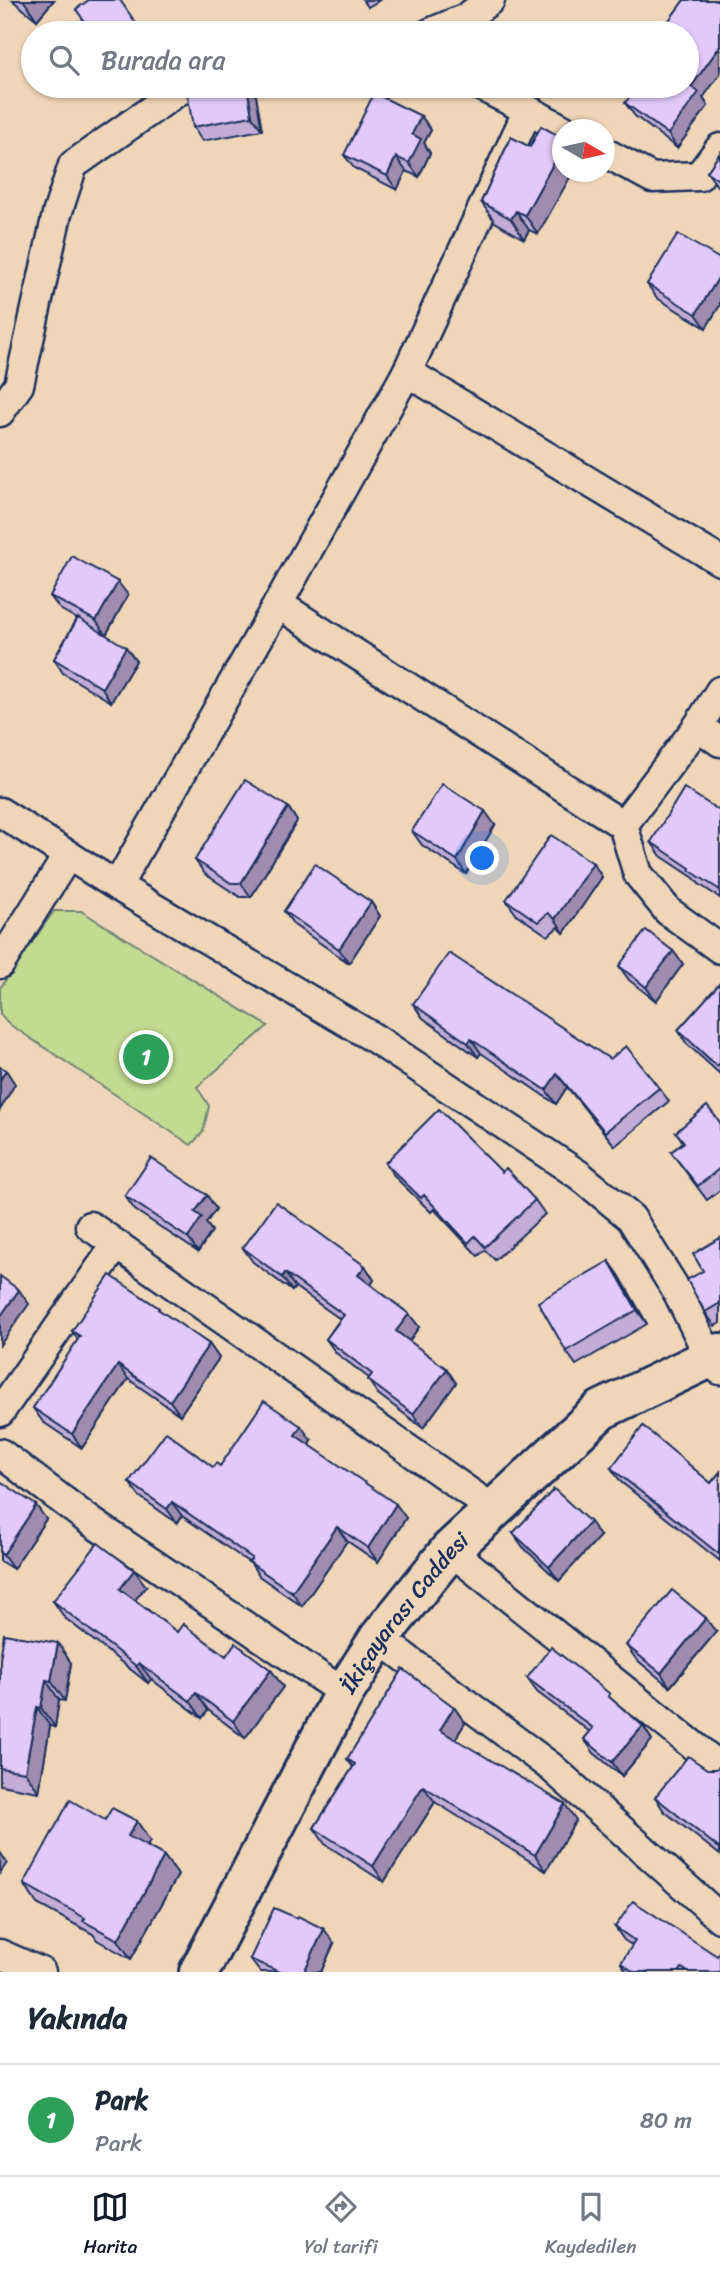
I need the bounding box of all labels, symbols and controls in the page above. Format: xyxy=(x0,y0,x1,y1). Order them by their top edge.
search box xyxy=(21,21,699,98)
text: Burada ara xyxy=(101,37,225,83)
icon: search xyxy=(45,41,83,79)
north arrow xyxy=(552,119,615,182)
your location xyxy=(465,841,499,875)
pin: 1 xyxy=(123,1031,169,1083)
street label: İkiçayarası Caddesi xyxy=(328,1521,480,1703)
text: Yakında xyxy=(28,1991,128,2045)
text: Park xyxy=(95,2077,148,2123)
text: 1 xyxy=(46,2100,56,2141)
text: 80 m xyxy=(640,2100,692,2141)
text: Park xyxy=(95,2123,142,2164)
tab: Harita xyxy=(84,2188,137,2263)
tab: Yol tarifi xyxy=(305,2188,378,2263)
tab: Kaydedilen xyxy=(545,2188,636,2263)

